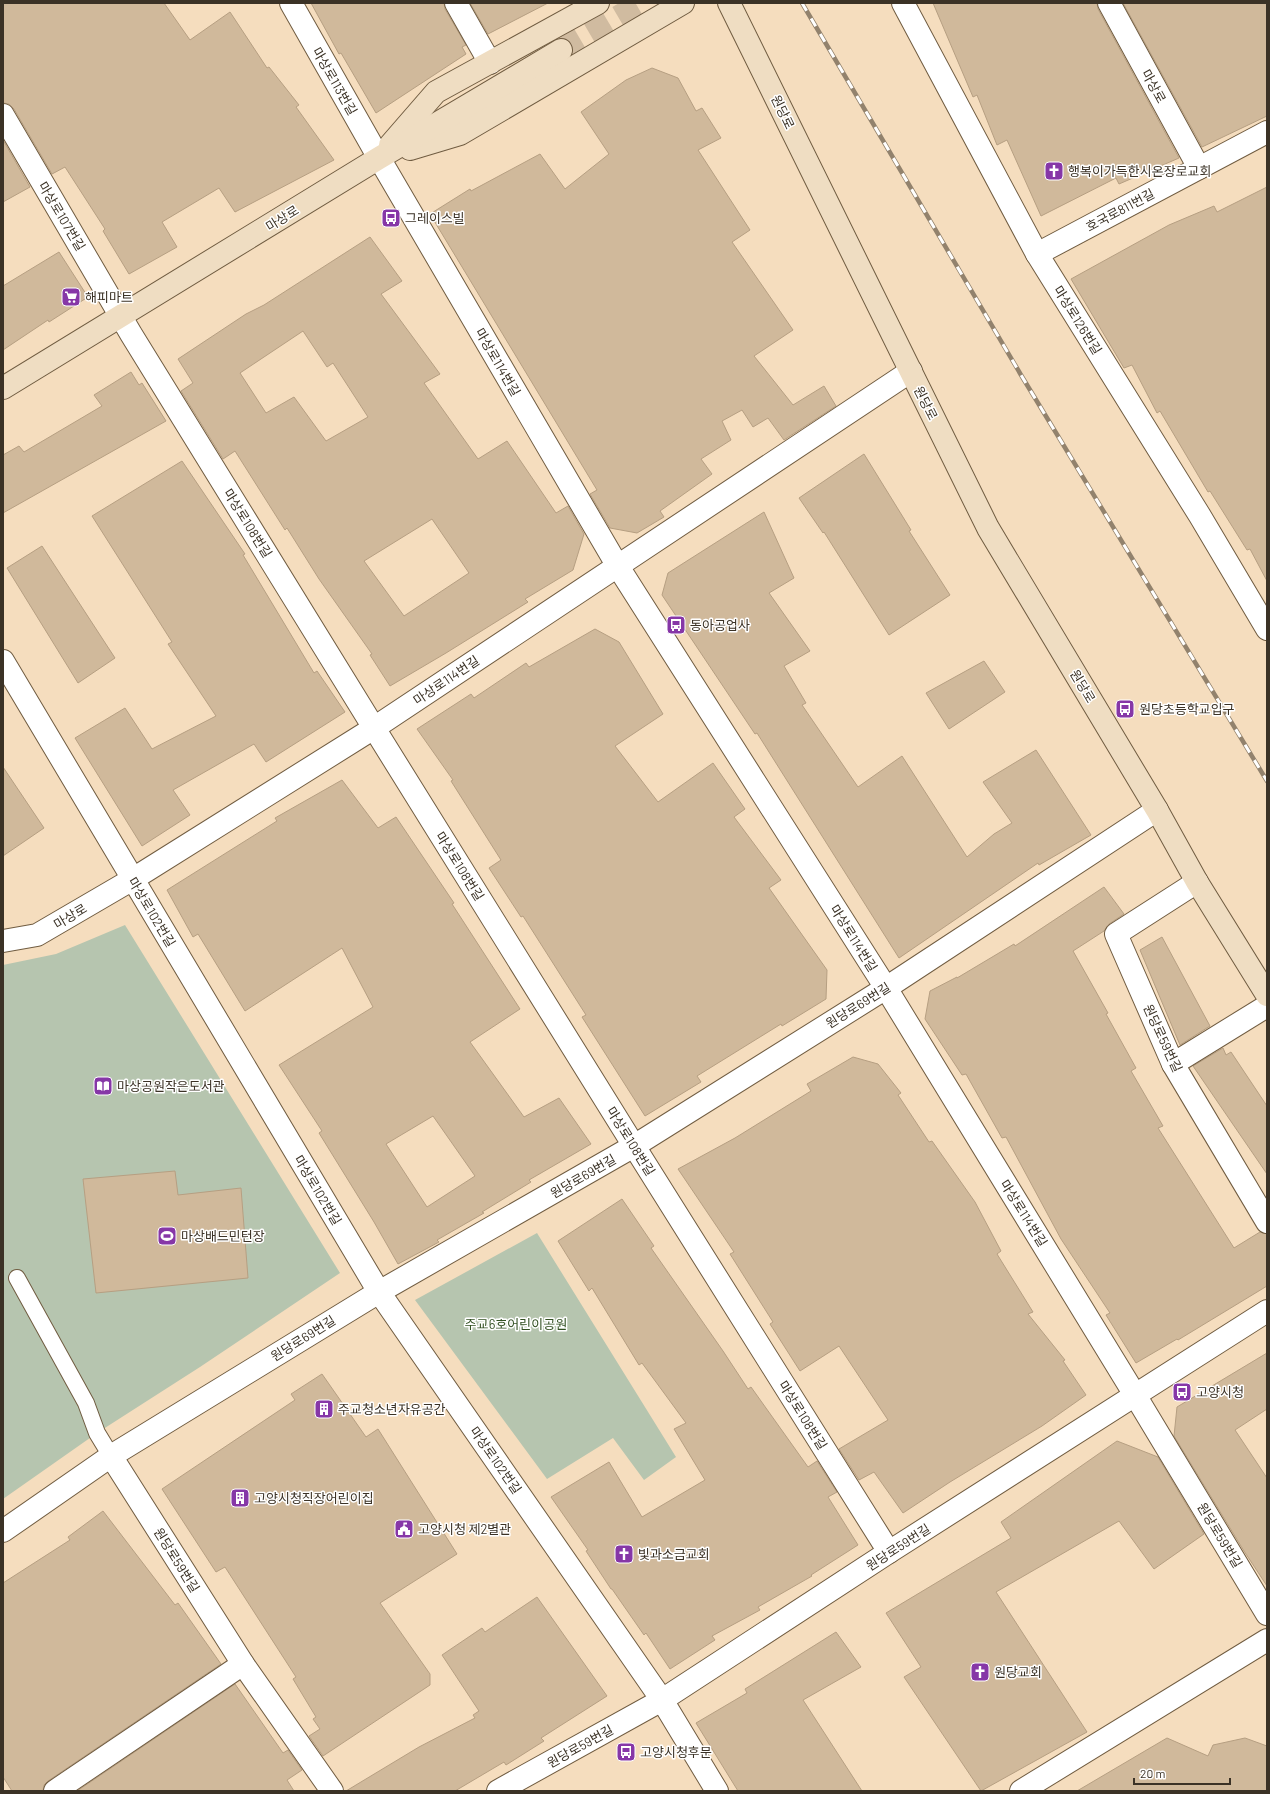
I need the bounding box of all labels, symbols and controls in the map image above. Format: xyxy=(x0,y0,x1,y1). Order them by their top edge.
street label: 마상로113번길 xyxy=(309,44,361,118)
street label: 마상로 xyxy=(1138,66,1170,106)
street label: 원당로 xyxy=(768,92,798,132)
church icon: 행복이가득한시온장로교회 xyxy=(1043,160,1065,182)
place label: 행복이가득한시온장로교회 xyxy=(1068,163,1212,179)
street label: 마상로107번길 xyxy=(35,179,89,253)
street label: 호국로811번길 xyxy=(1083,185,1157,235)
street label: 마상로 xyxy=(263,202,301,234)
bus stop icon: 그레이스빌 xyxy=(380,207,402,229)
place label: 그레이스빌 xyxy=(405,210,465,226)
street label: 마상로126번길 xyxy=(1051,283,1105,357)
supermarket icon: 해피마트 xyxy=(60,286,82,308)
place label: 해피마트 xyxy=(85,289,133,305)
street label: 마상로114번길 xyxy=(472,325,524,399)
street label: 원당로 xyxy=(911,383,941,423)
street label: 마상로108번길 xyxy=(220,485,276,561)
bus stop icon: 동아공업사 xyxy=(665,614,687,636)
place label: 동아공업사 xyxy=(690,617,750,633)
street label: 마상로114번길 xyxy=(410,652,482,708)
street label: 원당로 xyxy=(1067,666,1099,706)
bus stop icon: 원당초등학교입구 xyxy=(1114,698,1136,720)
place label: 원당초등학교입구 xyxy=(1139,701,1235,717)
street label: 마상로108번길 xyxy=(432,828,488,904)
street label: 마상로102번길 xyxy=(125,874,179,950)
street label: 마상로 xyxy=(50,900,90,932)
street label: 마상로114번길 xyxy=(827,901,881,975)
street label: 원당로69번길 xyxy=(823,979,893,1031)
street label: 원당로59번길 xyxy=(1140,1001,1186,1075)
library icon: 마상공원작은도서관 xyxy=(92,1075,114,1097)
place label: 마상공원작은도서관 xyxy=(117,1078,225,1094)
street label: 마상로108번길 xyxy=(603,1103,659,1179)
street label: 원당로69번길 xyxy=(547,1151,619,1201)
street label: 마상로102번길 xyxy=(291,1152,345,1228)
street label: 마상로114번길 xyxy=(997,1176,1051,1250)
sports icon: 마상배드민턴장 xyxy=(156,1225,178,1247)
place label: 마상배드민턴장 xyxy=(181,1228,265,1244)
street label: 원당로69번길 xyxy=(268,1312,338,1364)
park label: 주교6호어린이공원 xyxy=(465,1316,567,1332)
street label: 마상로108번길 xyxy=(775,1377,831,1453)
bus stop icon: 고양시청 xyxy=(1171,1381,1193,1403)
place label: 고양시청 xyxy=(1196,1384,1244,1400)
building icon: 주교청소년자유공간 xyxy=(313,1398,335,1420)
place label: 주교청소년자유공간 xyxy=(338,1401,446,1417)
street label: 마상로102번길 xyxy=(467,1423,525,1497)
building icon: 고양시청직장어린이집 xyxy=(229,1487,251,1509)
place label: 고양시청직장어린이집 xyxy=(254,1490,374,1506)
street label: 원당로59번길 xyxy=(1194,1499,1246,1571)
public building icon: 고양시청 제2별관 xyxy=(393,1518,415,1540)
street label: 원당로59번길 xyxy=(863,1520,933,1574)
place label: 고양시청 제2별관 xyxy=(418,1521,511,1537)
street label: 원당로59번길 xyxy=(151,1525,203,1595)
church icon: 빛과소금교회 xyxy=(613,1543,635,1565)
place label: 빛과소금교회 xyxy=(638,1546,710,1562)
church icon: 원당교회 xyxy=(969,1661,991,1683)
place label: 원당교회 xyxy=(994,1664,1042,1680)
street label: 원당로59번길 xyxy=(544,1721,616,1771)
bus stop icon: 고양시청후문 xyxy=(615,1741,637,1763)
place label: 고양시청후문 xyxy=(640,1744,712,1760)
scale bar xyxy=(1134,1760,1230,1786)
text: 20 m xyxy=(1140,1766,1166,1780)

